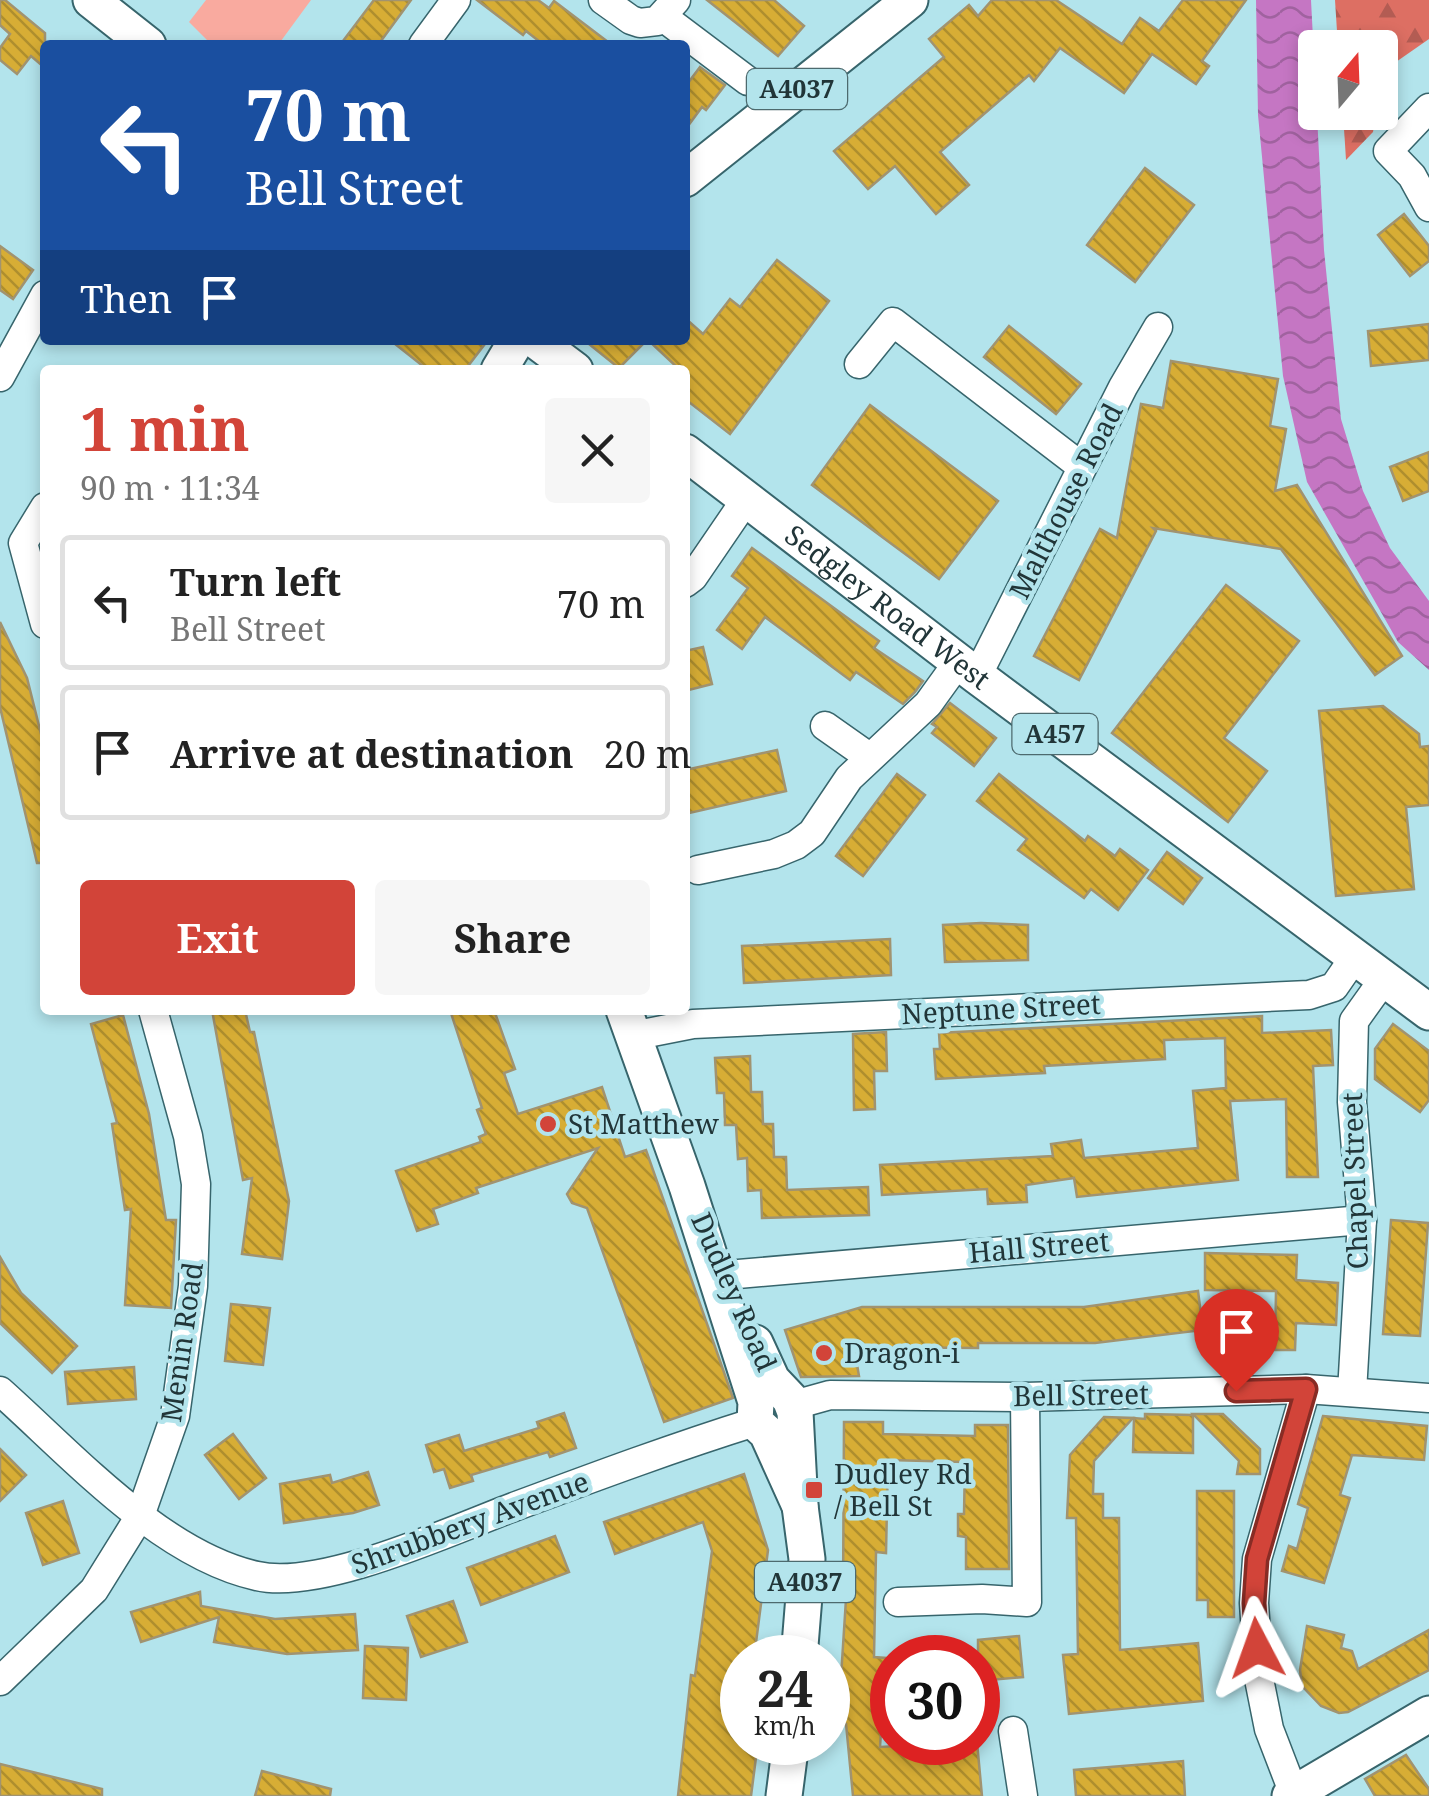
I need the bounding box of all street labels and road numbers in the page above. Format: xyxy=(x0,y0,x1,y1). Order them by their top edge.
road number: A4037 xyxy=(747,69,847,109)
street label: Malthouse Road xyxy=(999,396,1131,605)
street label: Sedgley Road West xyxy=(778,516,998,697)
road number: A457 xyxy=(1012,714,1098,754)
street label: Neptune Street xyxy=(900,984,1102,1032)
street label: Chapel Street xyxy=(1332,1092,1376,1270)
street label: Dudley Road xyxy=(683,1206,787,1377)
street label: Hall Street xyxy=(967,1221,1111,1271)
street label: Menin Road xyxy=(151,1259,211,1424)
street label: Bell Street xyxy=(1013,1374,1149,1414)
street label: Shrubbery Avenue xyxy=(346,1462,593,1583)
road number: A4037 xyxy=(755,1562,855,1602)

